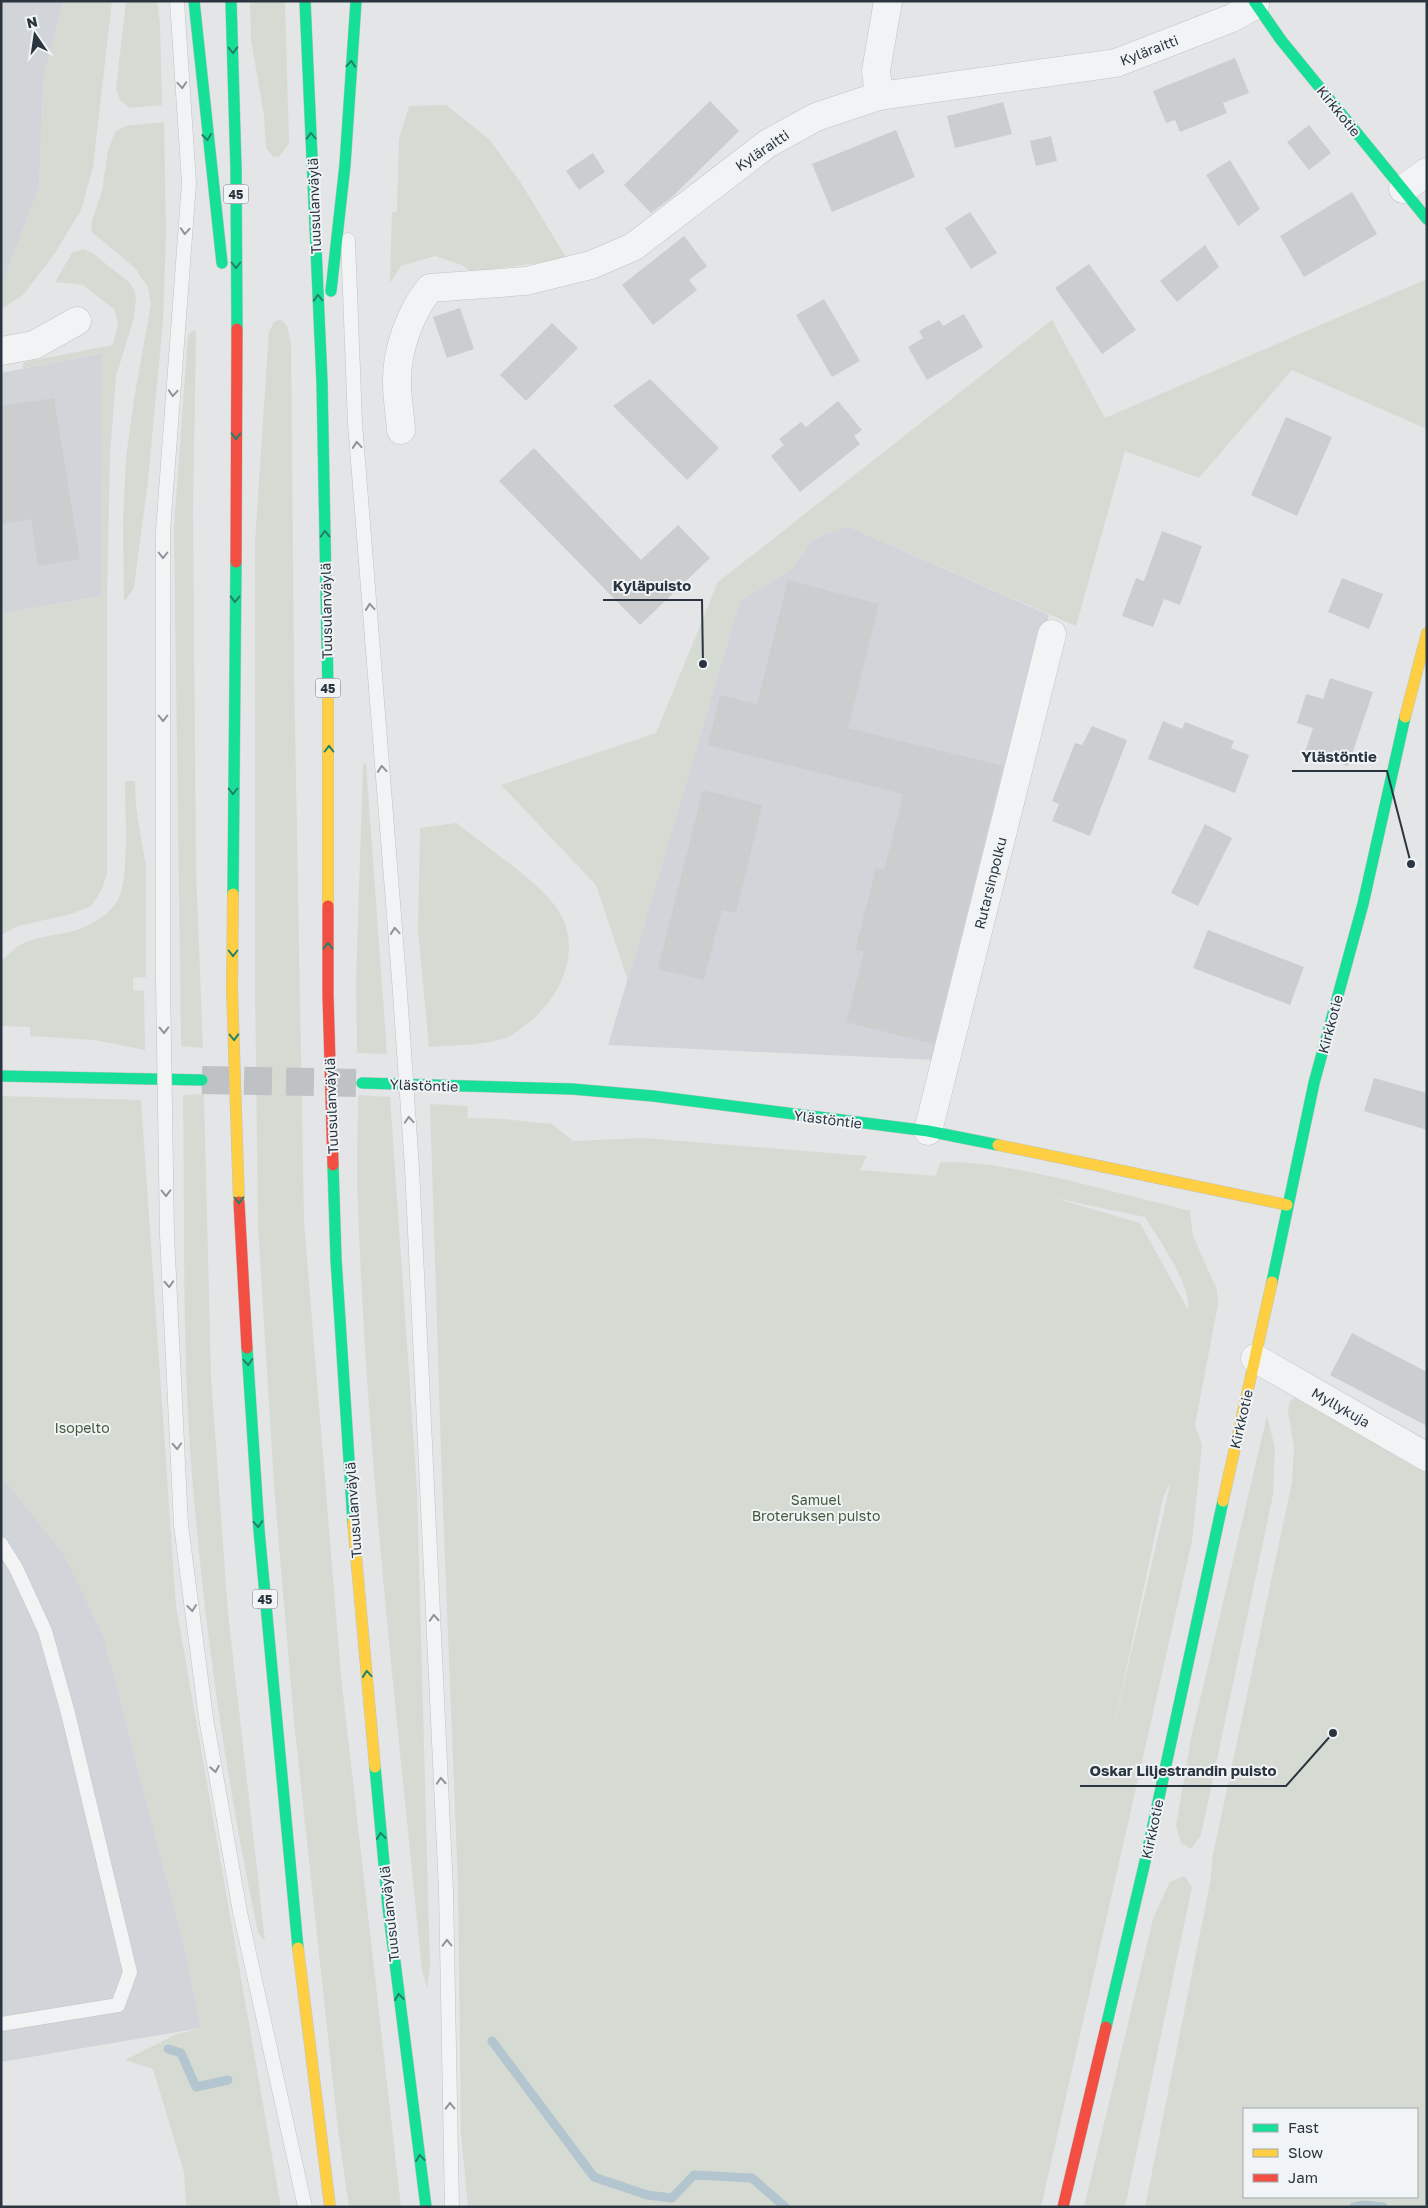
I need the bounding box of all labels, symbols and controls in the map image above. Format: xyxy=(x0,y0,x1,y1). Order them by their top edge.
north arrow xyxy=(10,10,60,60)
text: N xyxy=(25,12,39,31)
street label: Kyläraitti xyxy=(1117,31,1181,69)
one-way arrow xyxy=(227,46,238,54)
one-way arrow xyxy=(346,60,357,68)
one-way arrow xyxy=(177,81,188,89)
street label: Kirkkotie xyxy=(1313,82,1365,140)
street label: Kyläraitti xyxy=(732,126,792,174)
one-way arrow xyxy=(306,132,316,140)
one-way arrow xyxy=(201,133,212,141)
street label: Tuusulanväylä xyxy=(304,158,324,254)
road number: 45 xyxy=(224,184,248,203)
one-way arrow xyxy=(180,227,191,235)
one-way arrow xyxy=(231,262,241,269)
one-way arrow xyxy=(313,294,323,302)
one-way arrow xyxy=(168,390,179,398)
one-way arrow xyxy=(231,433,241,441)
one-way arrow xyxy=(352,441,363,449)
one-way arrow xyxy=(320,529,330,537)
one-way arrow xyxy=(158,552,168,560)
street label: Tuusulanväylä xyxy=(317,563,335,659)
callout: Kyläpuisto xyxy=(603,570,702,600)
text: Kyläpuisto xyxy=(613,576,691,594)
one-way arrow xyxy=(230,596,240,603)
one-way arrow xyxy=(364,603,375,611)
road number: 45 xyxy=(316,678,340,698)
one-way arrow xyxy=(158,714,168,722)
callout: Ylästöntie xyxy=(1292,741,1387,771)
one-way arrow xyxy=(324,744,334,752)
text: Ylästöntie xyxy=(1301,747,1377,765)
one-way arrow xyxy=(377,765,388,773)
one-way arrow xyxy=(228,787,238,795)
street label: Rutarsinpolku xyxy=(970,835,1010,931)
one-way arrow xyxy=(390,927,401,935)
one-way arrow xyxy=(323,942,333,950)
one-way arrow xyxy=(228,950,238,957)
street label: Kirkkotie xyxy=(1314,993,1346,1055)
one-way arrow xyxy=(159,1026,169,1034)
one-way arrow xyxy=(229,1034,239,1042)
street label: Tuusulanväylä xyxy=(321,1058,341,1154)
street label: Ylästöntie xyxy=(389,1075,459,1095)
street label: Ylästöntie xyxy=(793,1106,863,1132)
one-way arrow xyxy=(403,1115,414,1123)
one-way arrow xyxy=(161,1189,171,1197)
one-way arrow xyxy=(234,1196,244,1204)
one-way arrow xyxy=(164,1280,175,1288)
one-way arrow xyxy=(242,1358,253,1366)
street label: Myllykuja xyxy=(1309,1384,1373,1430)
street label: Kirkkotie xyxy=(1226,1388,1256,1450)
park label: Isopelto xyxy=(54,1419,110,1436)
one-way arrow xyxy=(172,1443,183,1451)
street label: Tuusulanväylä xyxy=(341,1461,365,1559)
park label: Samuel Broteruksen puisto xyxy=(752,1491,880,1524)
one-way arrow xyxy=(253,1520,264,1528)
road number: 45 xyxy=(252,1590,278,1608)
one-way arrow xyxy=(186,1604,197,1612)
one-way arrow xyxy=(428,1614,439,1622)
one-way arrow xyxy=(362,1670,373,1678)
callout: Oskar Liljestrandin puisto xyxy=(1080,1756,1286,1786)
text: Oskar Liljestrandin puisto xyxy=(1090,1761,1276,1779)
one-way arrow xyxy=(209,1765,219,1773)
one-way arrow xyxy=(436,1776,447,1784)
street label: Kirkkotie xyxy=(1137,1798,1167,1860)
one-way arrow xyxy=(376,1831,387,1839)
street label: Tuusulanväylä xyxy=(376,1865,402,1963)
one-way arrow xyxy=(442,1939,452,1946)
one-way arrow xyxy=(394,1993,405,2001)
one-way arrow xyxy=(445,2101,455,2109)
legend xyxy=(1243,2108,1418,2198)
text: Fast xyxy=(1288,2118,1319,2136)
text: Slow xyxy=(1288,2143,1323,2161)
one-way arrow xyxy=(415,2154,426,2162)
text: Jam xyxy=(1288,2168,1318,2186)

